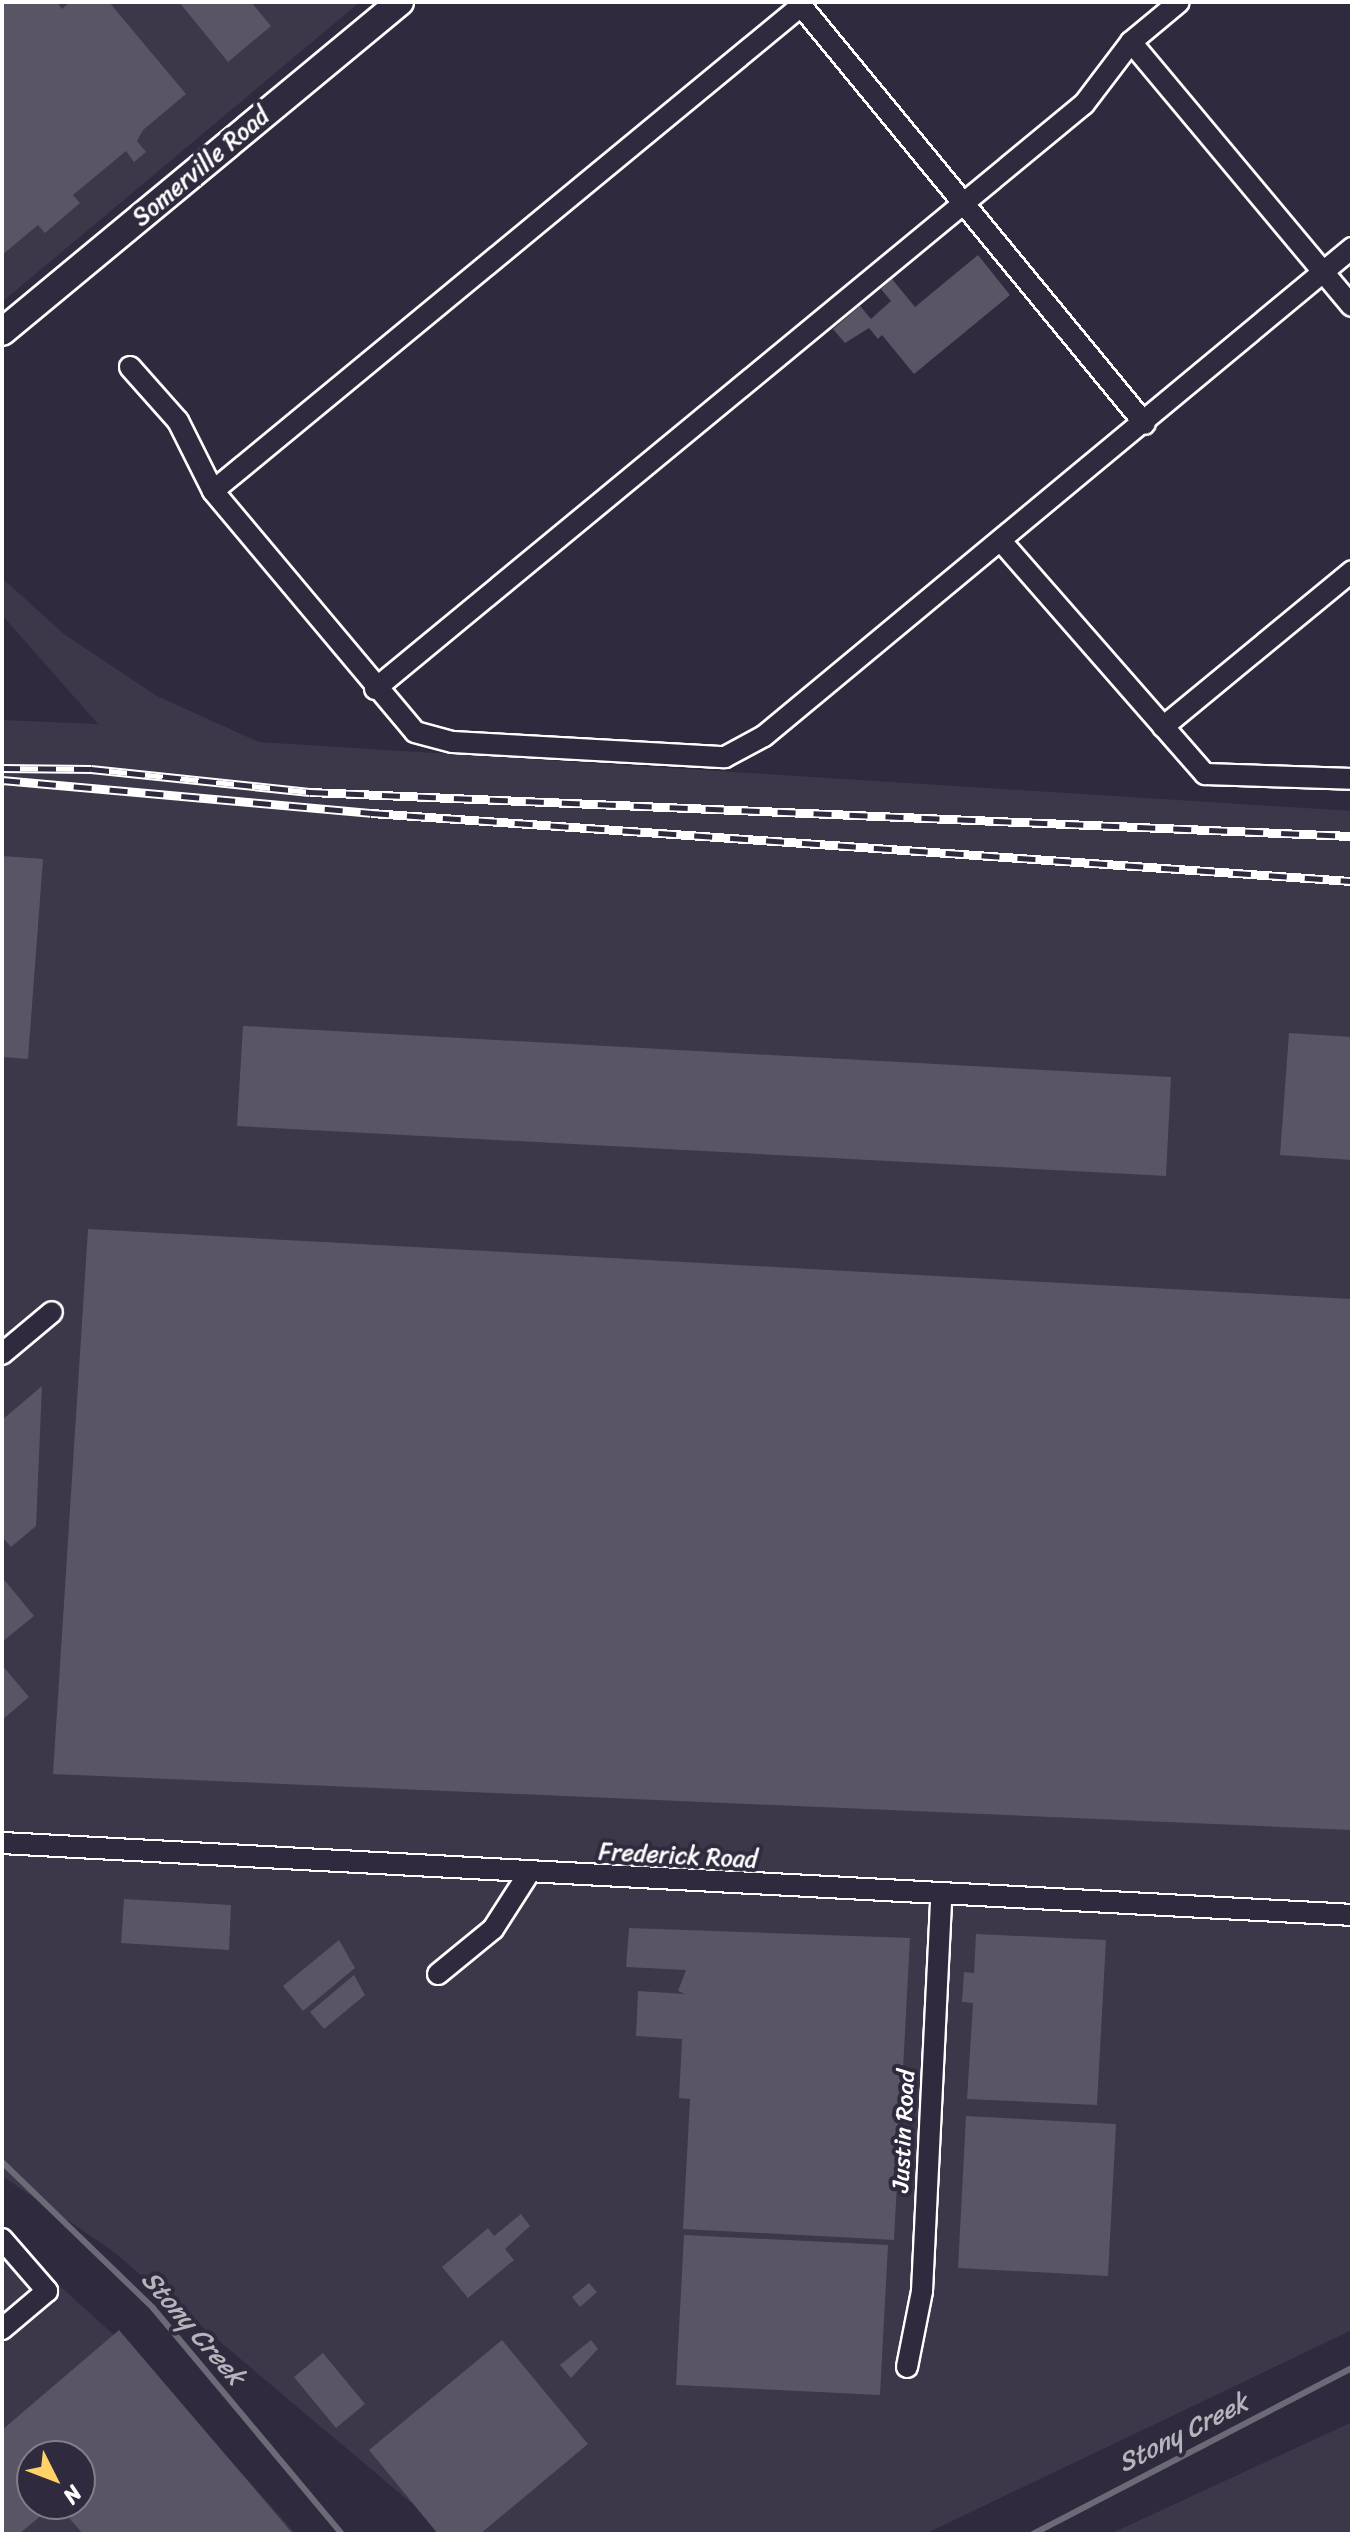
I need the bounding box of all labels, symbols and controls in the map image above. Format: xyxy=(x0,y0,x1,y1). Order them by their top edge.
street label: Somerville Road xyxy=(127,102,275,232)
street label: Frederick Road xyxy=(598,1837,758,1875)
street label: Justin Road xyxy=(886,2069,922,2193)
water label: Stony Creek xyxy=(135,2264,251,2392)
water label: Stony Creek xyxy=(1112,2387,1254,2479)
north arrow xyxy=(16,2440,96,2520)
text: N xyxy=(53,2476,92,2514)

